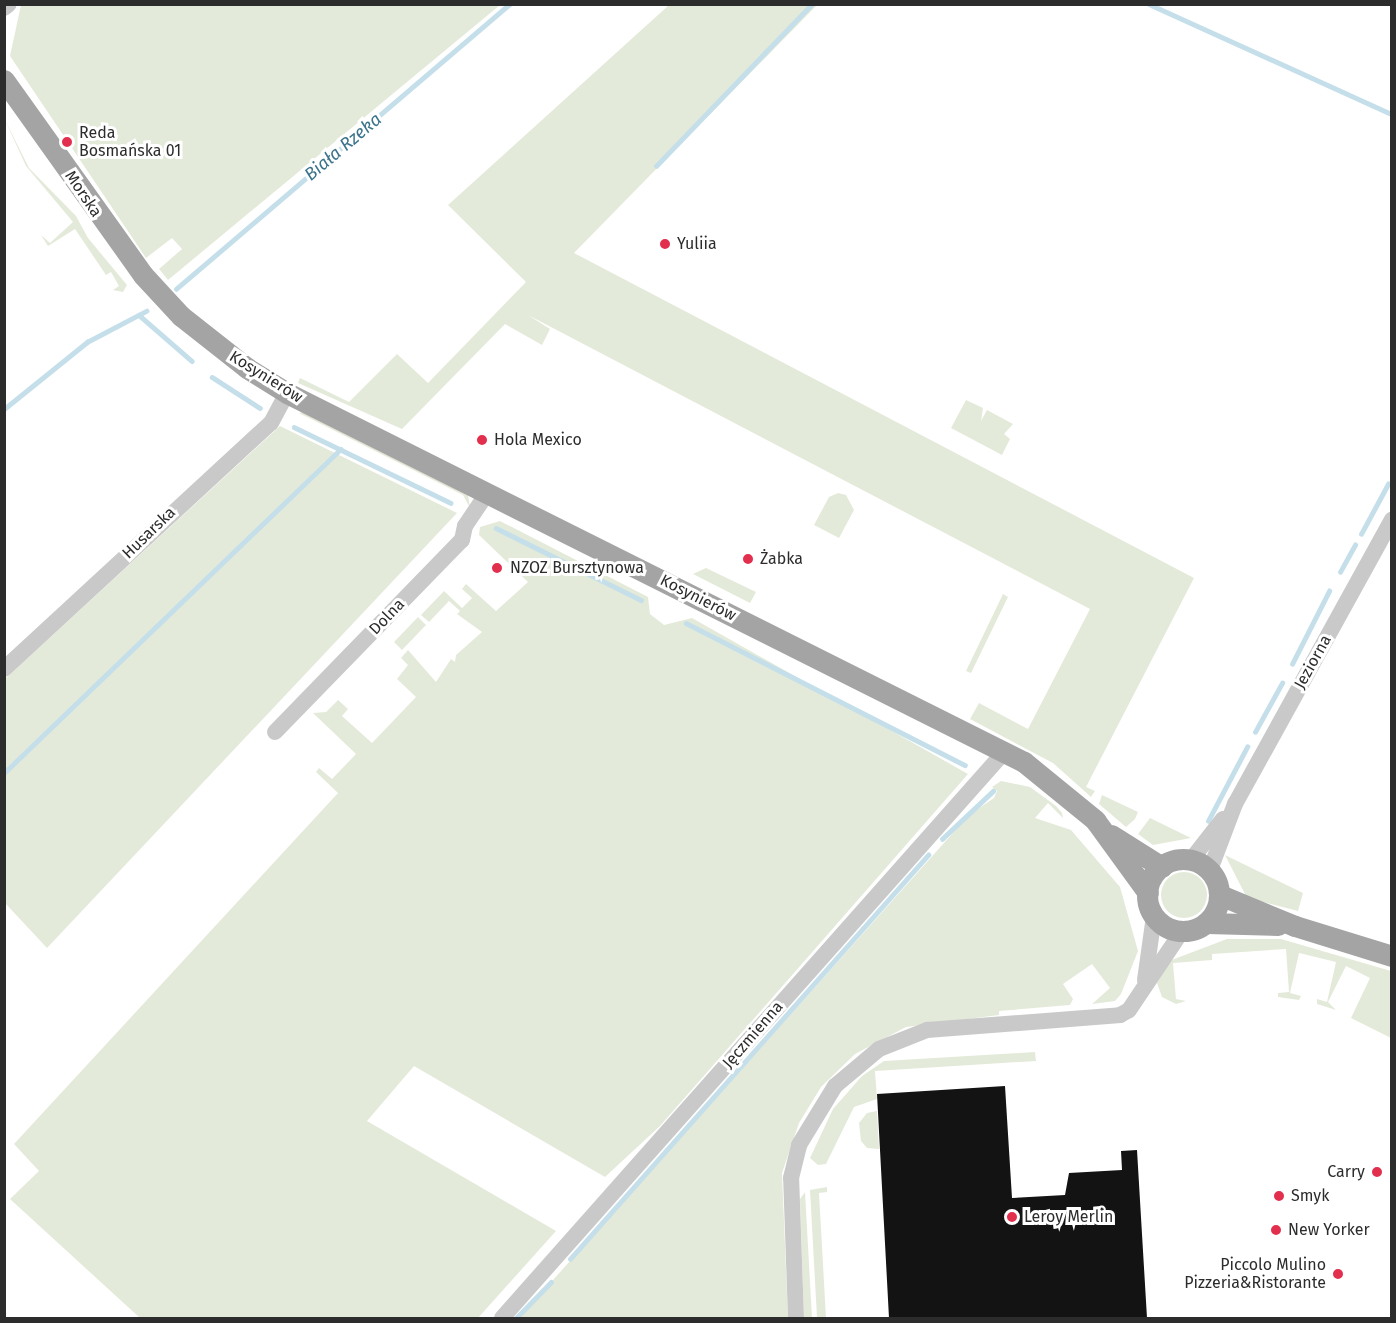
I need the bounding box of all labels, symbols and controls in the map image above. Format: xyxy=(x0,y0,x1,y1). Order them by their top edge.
water label: Biała Rzeka xyxy=(300,109,386,185)
place label: Reda Bosmańska 01 xyxy=(79,123,181,161)
marker: Reda Bosmańska 01 xyxy=(60,135,74,149)
street label: Morska xyxy=(61,167,105,221)
place label: Yuliia xyxy=(677,234,717,254)
marker: Yuliia xyxy=(658,237,672,251)
street label: Kosynierów xyxy=(226,347,306,407)
place label: Hola Mexico xyxy=(494,430,582,450)
marker: Hola Mexico xyxy=(475,433,489,447)
street label: Husarska xyxy=(118,503,180,563)
place label: Żabka xyxy=(760,549,803,569)
marker: Żabka xyxy=(741,552,755,566)
place label: NZOZ Bursztynowa xyxy=(510,558,644,578)
marker: NZOZ Bursztynowa xyxy=(488,559,506,577)
street label: Kosynierów xyxy=(657,571,739,625)
street label: Dolna xyxy=(365,595,409,639)
street label: Jeziorna xyxy=(1290,632,1336,692)
street label: Jęczmienna xyxy=(719,998,787,1072)
place label: Carry xyxy=(1327,1162,1365,1182)
marker: Carry xyxy=(1370,1165,1384,1179)
place label: Smyk xyxy=(1291,1186,1329,1206)
marker: Smyk xyxy=(1272,1189,1286,1203)
place label: Leroy Merlin xyxy=(1024,1207,1113,1227)
marker: Leroy Merlin xyxy=(1005,1210,1019,1224)
place label: New Yorker xyxy=(1288,1220,1370,1240)
marker: New Yorker xyxy=(1269,1223,1283,1237)
place label: Piccolo Mulino Pizzeria&Ristorante xyxy=(1184,1255,1326,1293)
marker: Piccolo Mulino Pizzeria&Ristorante xyxy=(1331,1267,1345,1281)

